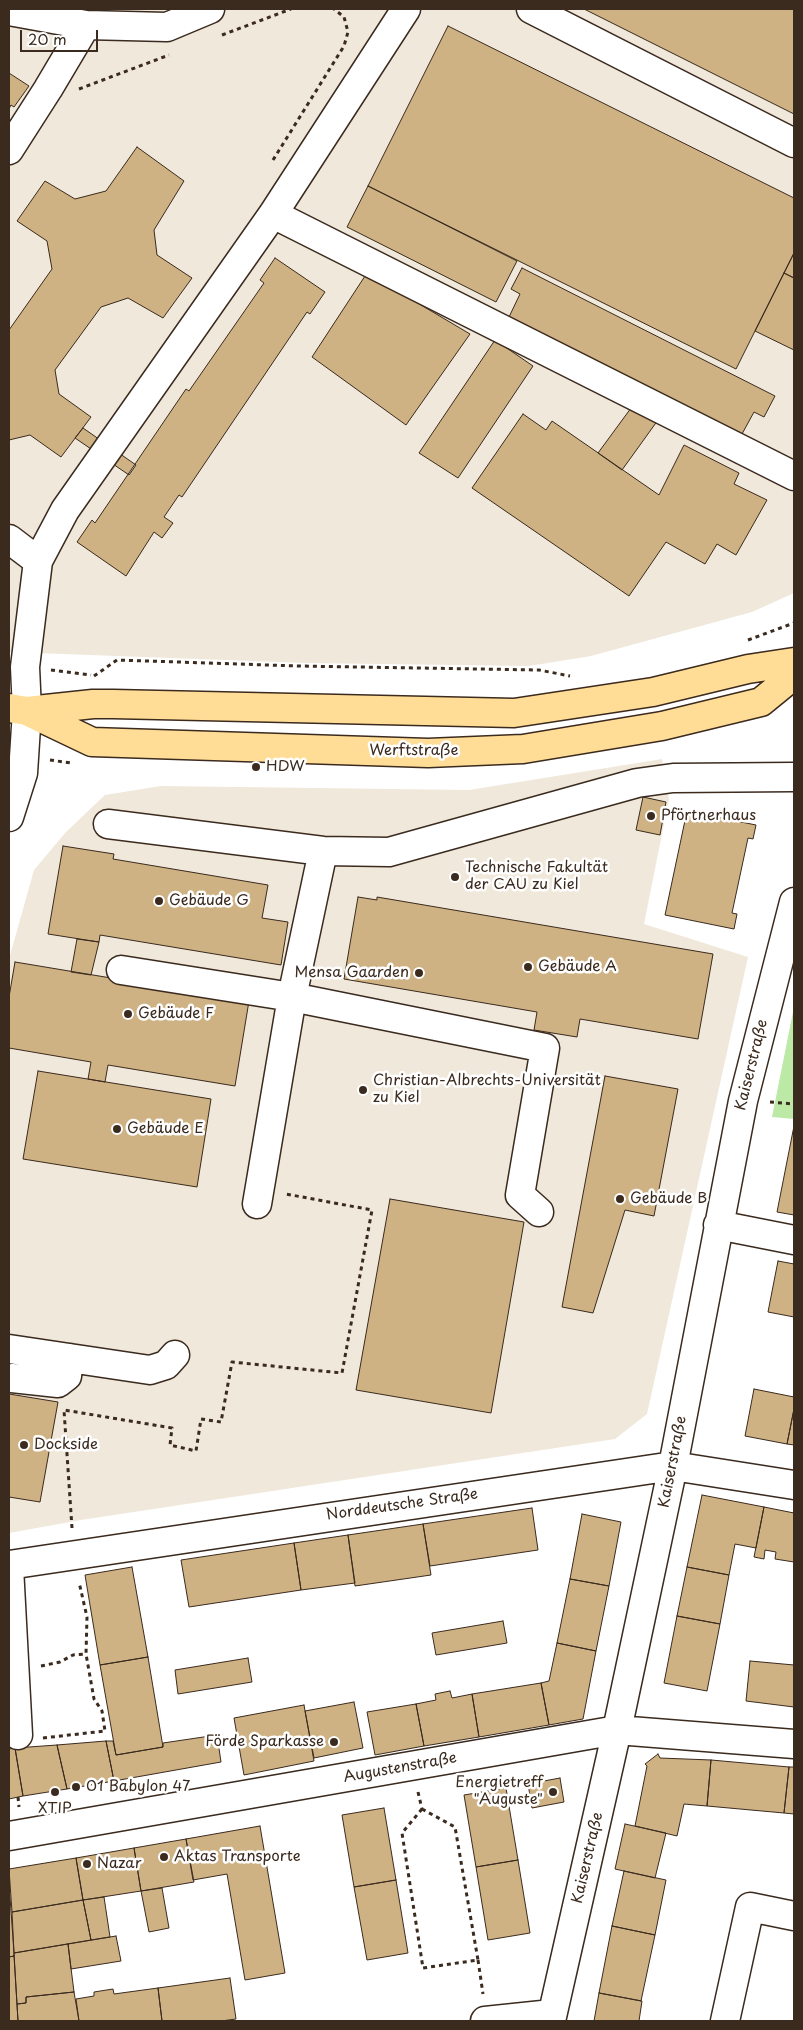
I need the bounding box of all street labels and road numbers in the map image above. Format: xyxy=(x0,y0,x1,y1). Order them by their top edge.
street label: Werftstraße xyxy=(370,742,458,760)
street label: Kaiserstraße xyxy=(732,1018,772,1112)
street label: Kaiserstraße xyxy=(655,1415,691,1509)
street label: Norddeutsche Straße xyxy=(325,1485,479,1525)
street label: Augustenstraße xyxy=(342,1749,458,1787)
street label: Kaiserstraße xyxy=(569,1811,607,1905)

